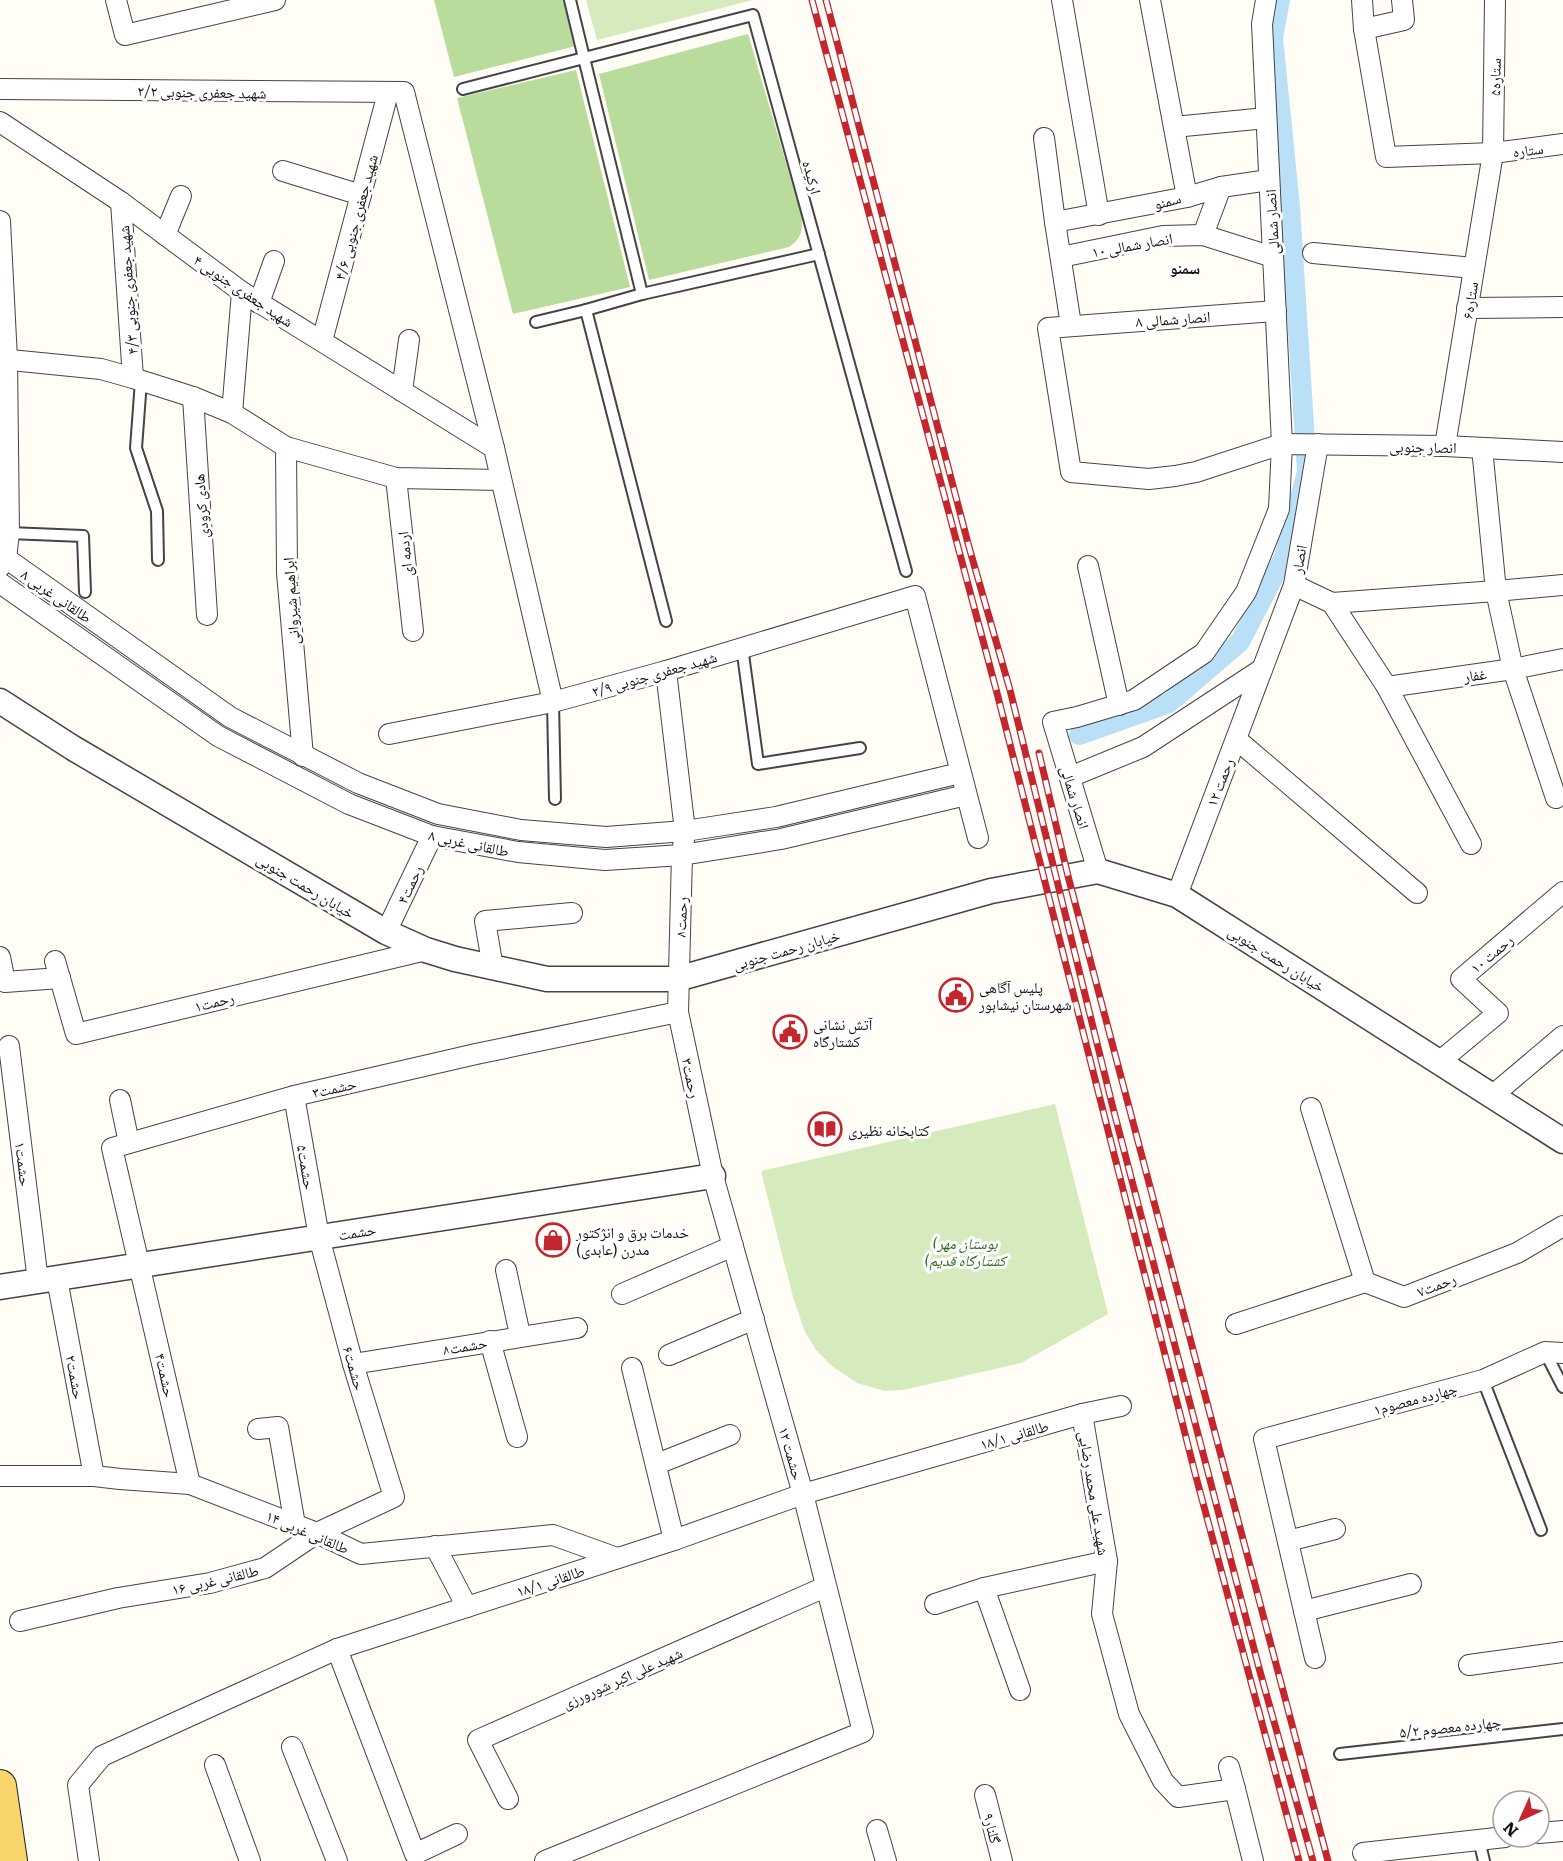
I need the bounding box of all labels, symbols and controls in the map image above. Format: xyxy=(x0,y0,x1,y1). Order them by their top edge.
street label: ستاره۵ xyxy=(1482,58,1506,96)
street label: شهید جعفری جنوبی ۲/۲ xyxy=(137,78,267,104)
street label: ستاره xyxy=(1511,136,1545,162)
street label: شهید جعفری جنوبی ۴/۶ xyxy=(327,151,383,282)
street label: ارکیده xyxy=(797,157,829,197)
street label: سمنو xyxy=(1151,185,1183,215)
street label: انصار شمالی xyxy=(1258,189,1284,255)
street label: شهید جعفری جنوبی ۴/۳ xyxy=(111,225,143,355)
street label: انصار شمالی ۱۰ xyxy=(1090,226,1174,262)
street label: شهید جعفری جنوبی ۴ xyxy=(189,248,299,332)
district label: سمنو xyxy=(1170,255,1200,279)
street label: ستاره۶ xyxy=(1455,279,1483,320)
street label: انصار شمالی ۸ xyxy=(1135,304,1211,332)
street label: انصار جنوبی xyxy=(1389,434,1457,458)
street label: هادی کرودی xyxy=(186,473,214,539)
street label: اردمه ای xyxy=(390,530,418,578)
street label: انصار xyxy=(1284,543,1312,576)
street label: ابراهیم شیروانی xyxy=(275,556,305,646)
street label: طالقانی غربی ۸ xyxy=(17,562,97,628)
street label: شهید جعفری جنوبی ۲/۹ xyxy=(589,644,719,702)
street label: غفار xyxy=(1461,661,1488,687)
street label: رحمت ۱۲ xyxy=(1199,754,1239,810)
street label: انصار شمالی xyxy=(1055,762,1097,832)
street label: طالقانی غربی ۸ xyxy=(427,822,511,862)
street label: خیابان رحمت جنوبی xyxy=(253,847,360,924)
street label: رحمت۴ xyxy=(390,861,428,907)
street label: رحمت۸ xyxy=(668,896,692,938)
street label: خیابان رحمت جنوبی xyxy=(1224,919,1330,997)
street label: خیابان رحمت جنوبی xyxy=(730,923,843,975)
street label: رحمت ۱۰ xyxy=(1464,928,1518,978)
place label: پلیس آگاهی شهرستان نیشابور xyxy=(978,975,1072,1015)
public building icon: پلیس آگاهی شهرستان نیشابور xyxy=(938,977,974,1013)
street label: رحمت۱ xyxy=(192,985,237,1017)
place label: آتش نشانی کشتارگاه xyxy=(813,1012,873,1052)
public building icon: آتش نشانی کشتارگاه xyxy=(772,1014,808,1050)
street label: رحمت۳ xyxy=(677,1056,708,1100)
street label: حشمت۳ xyxy=(310,1071,359,1103)
library icon: کتابخانه نظیری xyxy=(807,1111,843,1147)
place label: کتابخانه نظیری xyxy=(848,1118,930,1141)
street label: حشمت۱ xyxy=(10,1140,38,1188)
street label: حشمت۵ xyxy=(292,1143,322,1191)
street label: حشمت xyxy=(336,1217,378,1245)
place label: خدمات برق و انژکتور مدرن (عابدی) xyxy=(575,1220,689,1260)
shop icon: خدمات برق و انژکتور مدرن (عابدی) xyxy=(535,1222,571,1258)
park label: (بوستان مهر (کشتارگاه قدیم xyxy=(924,1231,1009,1271)
street label: رحمت۷ xyxy=(1413,1266,1459,1302)
street label: حشمت۸ xyxy=(441,1330,489,1360)
street label: حشمت۶ xyxy=(338,1343,372,1393)
street label: حشمت۴ xyxy=(150,1351,182,1400)
street label: حشمت۲ xyxy=(60,1353,92,1402)
street label: چهارده معصوم۱ xyxy=(1370,1376,1460,1420)
street label: طالقانی ۱۸/۱ xyxy=(977,1413,1051,1455)
street label: حشمت ۱۲ xyxy=(773,1424,811,1483)
street label: شهید علی محمد رضایی xyxy=(1074,1429,1116,1557)
street label: طالقانی غربی ۱۴ xyxy=(263,1503,353,1559)
street label: طالقانی غربی ۱۶ xyxy=(169,1558,261,1600)
street label: طالقانی ۱۸/۱ xyxy=(513,1558,587,1602)
street label: شهید علی اکبر شورورزی xyxy=(558,1640,686,1714)
street label: چهارده معصوم ۵/۲ xyxy=(1398,1709,1502,1743)
north arrow xyxy=(1491,1789,1551,1849)
street label: گلنار۹ xyxy=(978,1810,1008,1846)
text: N xyxy=(1496,1817,1523,1844)

